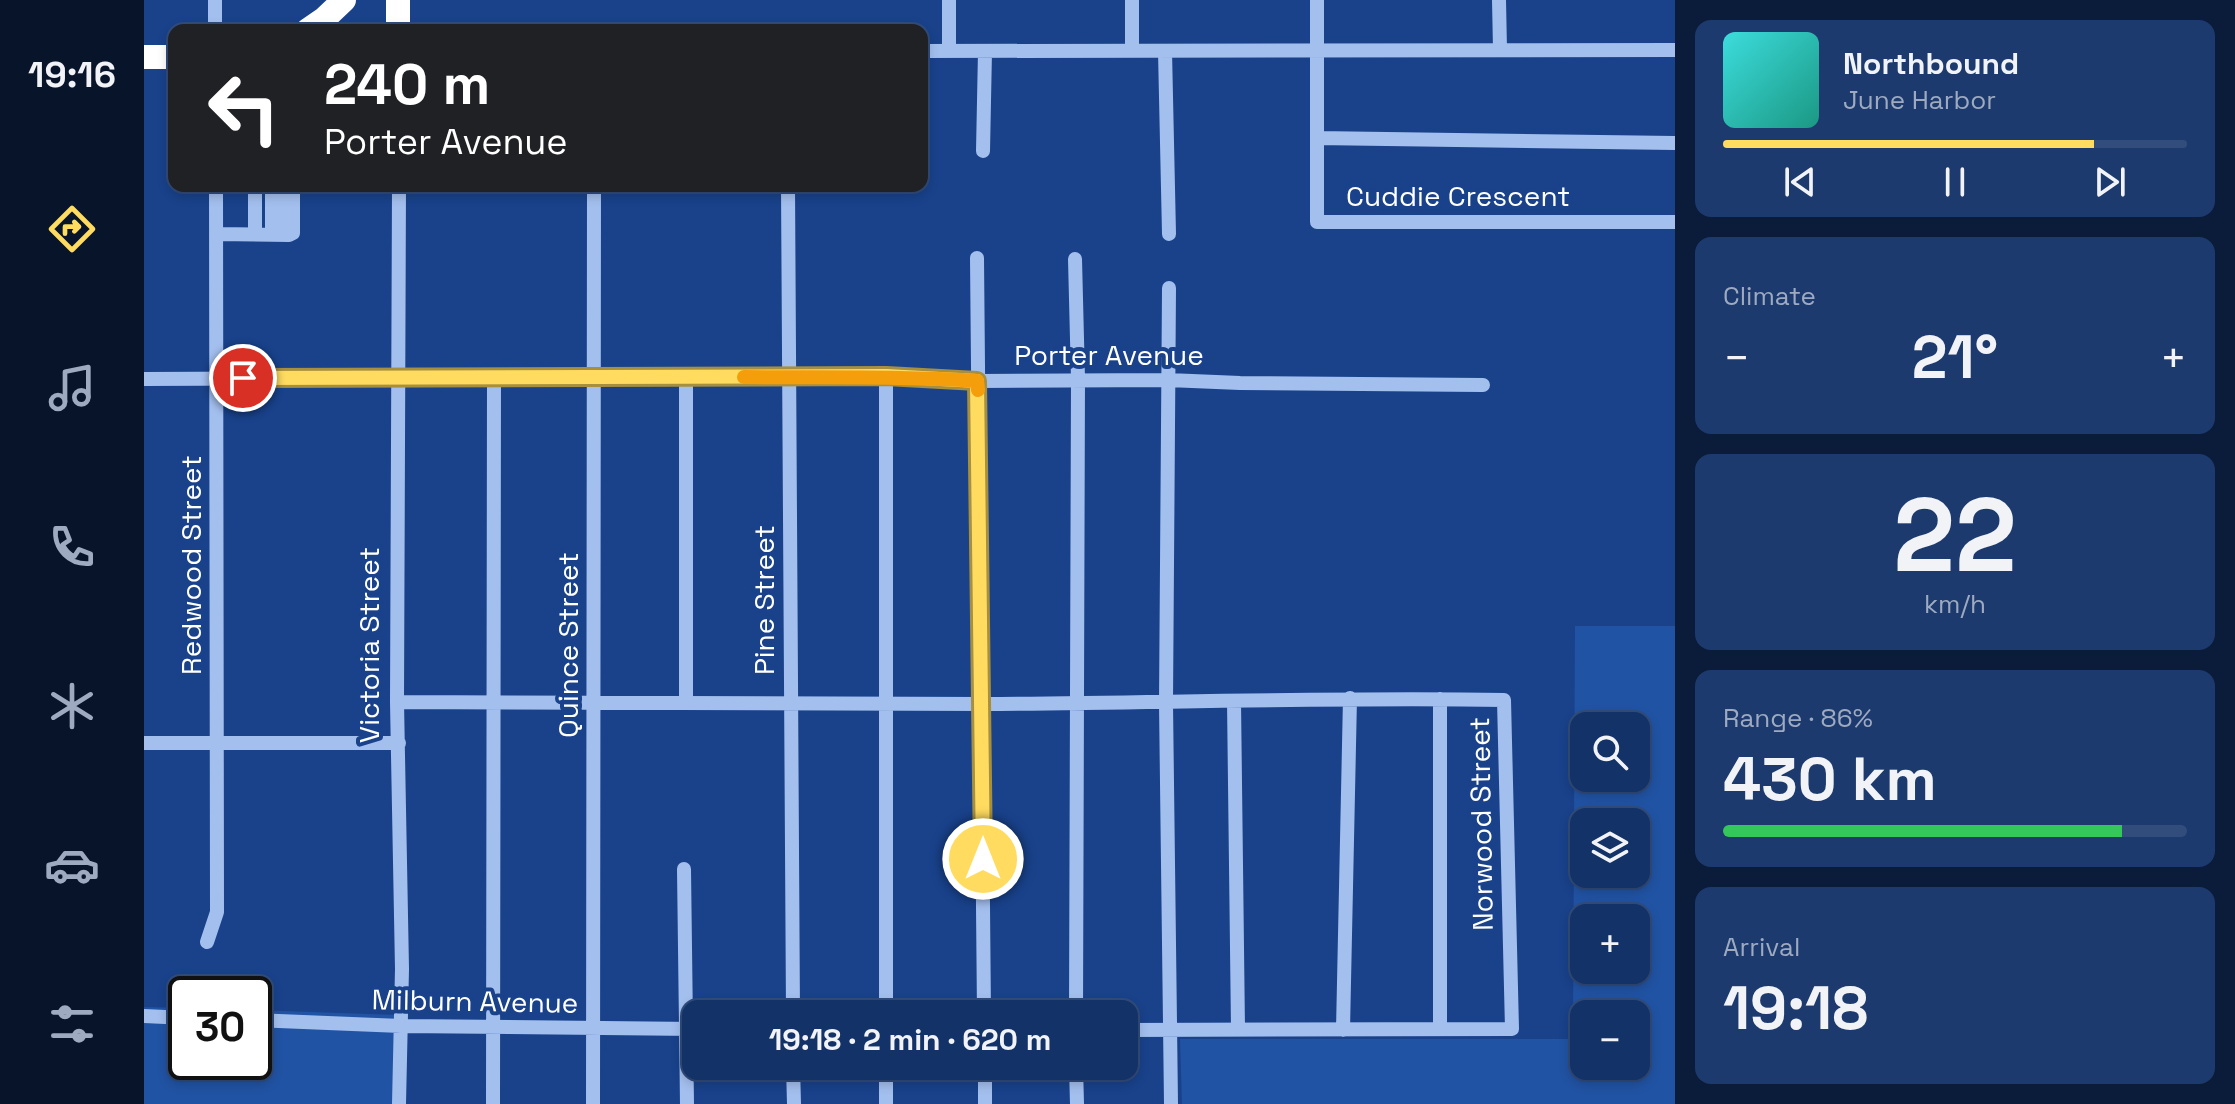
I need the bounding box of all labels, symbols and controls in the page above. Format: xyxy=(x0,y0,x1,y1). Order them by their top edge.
text: Northbound xyxy=(1843,44,2019,83)
text: 240 m xyxy=(324,49,490,120)
text: 19:16 xyxy=(28,52,116,98)
icon: left xyxy=(192,56,296,160)
text: June Harbor xyxy=(1843,83,1996,117)
text: Porter Avenue xyxy=(324,119,568,165)
icon: previous xyxy=(1778,160,1822,204)
icon: pause xyxy=(1933,160,1977,204)
icon: next xyxy=(2088,160,2132,204)
street label: Cuddie Crescent xyxy=(1346,178,1570,214)
icon: directions xyxy=(44,201,100,257)
text: Climate xyxy=(1723,279,1816,313)
text: 21° xyxy=(1912,319,1998,396)
text: − xyxy=(1723,330,1750,386)
text: + xyxy=(2160,330,2187,386)
street label: Porter Avenue xyxy=(1014,337,1204,373)
pin xyxy=(209,344,277,412)
icon: arrive xyxy=(221,356,265,400)
icon: music xyxy=(44,360,100,416)
street label: Redwood Street xyxy=(173,455,209,675)
text: 22 xyxy=(1893,469,2017,601)
icon: phone xyxy=(44,519,100,575)
street label: Pine Street xyxy=(746,525,782,675)
street label: Victoria Street xyxy=(351,547,387,743)
street label: Quince Street xyxy=(550,552,586,738)
text: km/h xyxy=(1924,587,1986,621)
icon: climate xyxy=(44,678,100,734)
text: Range · 86% xyxy=(1723,701,1873,735)
map controls xyxy=(1570,712,1650,1080)
button: search xyxy=(1570,712,1650,792)
street label: Norwood Street xyxy=(1461,717,1501,931)
text: 430 km xyxy=(1723,741,1937,818)
button: layers xyxy=(1570,808,1650,888)
position arrow xyxy=(941,817,1025,901)
icon: car xyxy=(44,837,100,893)
button: + xyxy=(1570,904,1650,984)
text: Arrival xyxy=(1723,930,1800,964)
text: 19:18 xyxy=(1723,970,1868,1047)
speed limit sign: 30 xyxy=(168,976,272,1080)
street label: Milburn Avenue xyxy=(371,981,579,1021)
icon: filters xyxy=(44,996,100,1052)
button: − xyxy=(1570,1000,1650,1080)
text: 19:18 · 2 min · 620 m xyxy=(769,1020,1051,1059)

